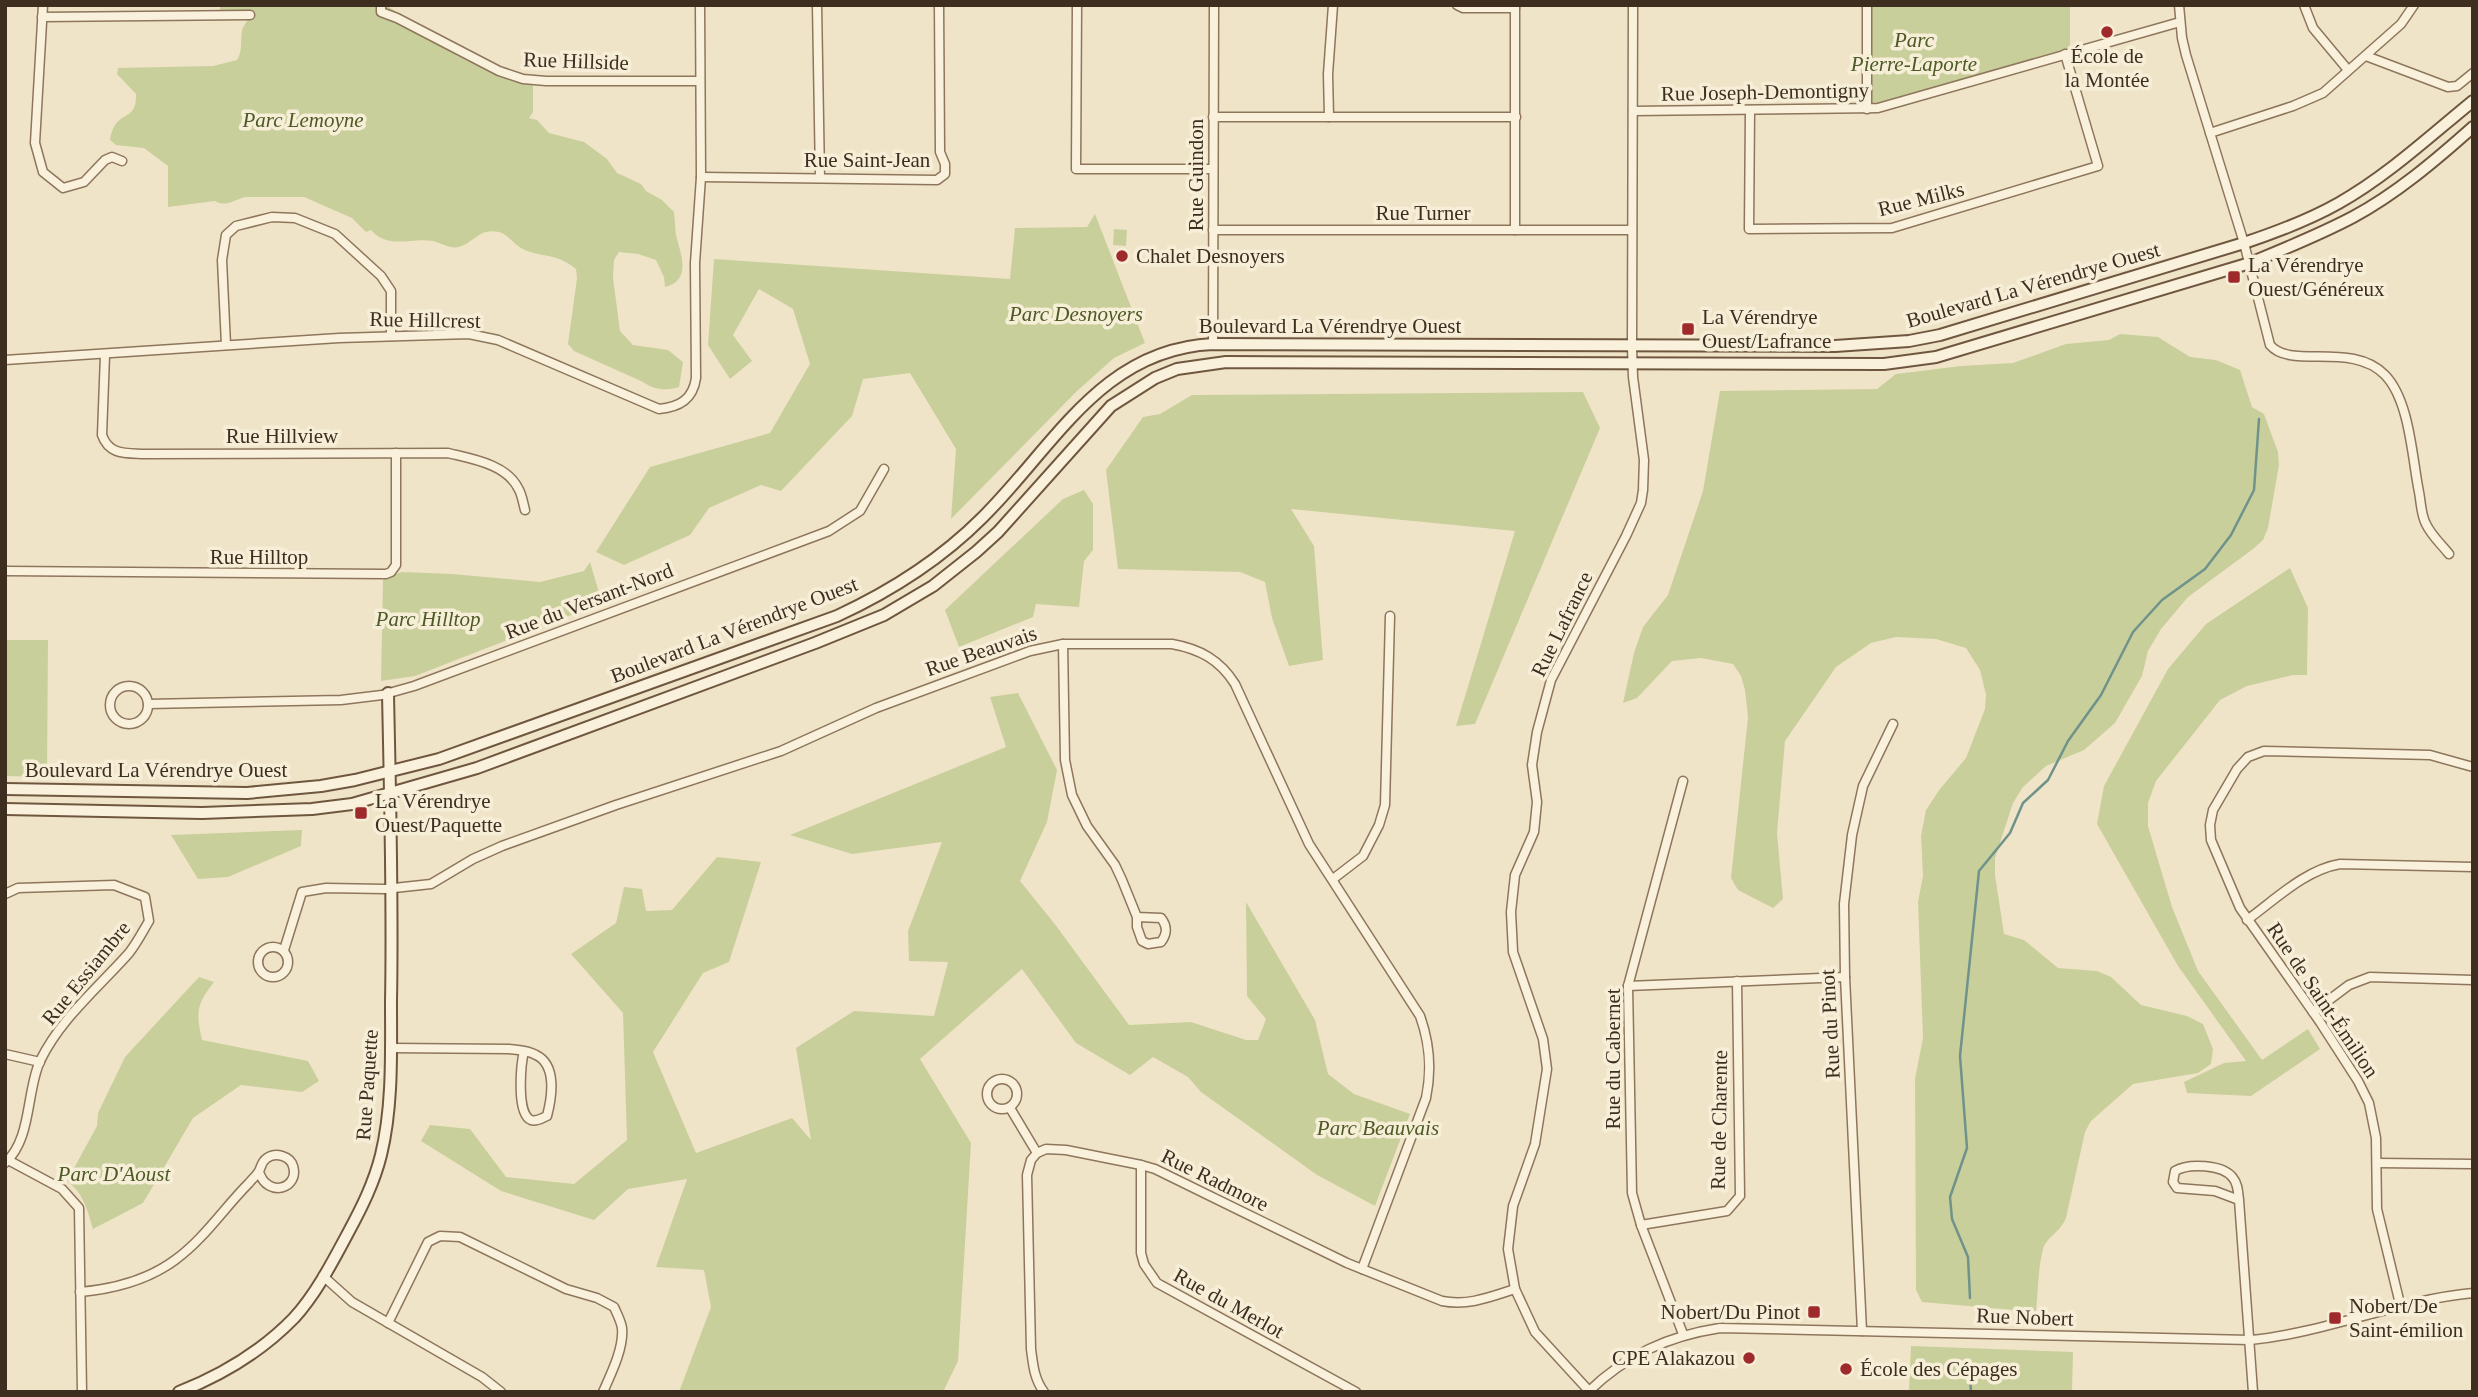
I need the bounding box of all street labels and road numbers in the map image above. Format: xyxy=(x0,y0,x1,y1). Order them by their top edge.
street label: Rue Hillside xyxy=(523,47,629,75)
street label: Rue Joseph-Demontigny xyxy=(1661,78,1870,106)
street label: Rue Guindon xyxy=(1184,118,1208,231)
street label: Rue Saint-Jean xyxy=(804,148,931,172)
street label: Rue Milks xyxy=(1875,177,1967,221)
street label: Rue Turner xyxy=(1375,201,1471,225)
street label: Boulevard La Vérendrye Ouest xyxy=(1903,237,2163,333)
street label: Rue Hillcrest xyxy=(369,307,481,333)
street label: Boulevard La Vérendrye Ouest xyxy=(1199,314,1461,338)
street label: Rue Hillview xyxy=(226,424,339,448)
street label: Rue Hilltop xyxy=(210,545,308,569)
street label: Rue du Versant-Nord xyxy=(502,558,677,644)
street label: Rue Lafrance xyxy=(1526,568,1598,680)
street label: Boulevard La Vérendrye Ouest xyxy=(607,572,861,688)
street label: Rue Beauvais xyxy=(922,621,1040,681)
street label: Boulevard La Vérendrye Ouest xyxy=(25,758,287,782)
street label: Rue Essiambre xyxy=(37,916,135,1030)
street label: Rue de Saint-Émilion xyxy=(2262,918,2384,1083)
street label: Rue du Pinot xyxy=(1815,968,1845,1079)
street label: Rue du Cabernet xyxy=(1601,988,1625,1130)
street label: Rue Paquette xyxy=(351,1029,383,1141)
street label: Rue de Charente xyxy=(1706,1050,1732,1190)
street label: Rue Radmore xyxy=(1158,1144,1272,1216)
street label: Rue du Merlot xyxy=(1170,1263,1289,1343)
street label: Rue Nobert xyxy=(1976,1303,2074,1331)

